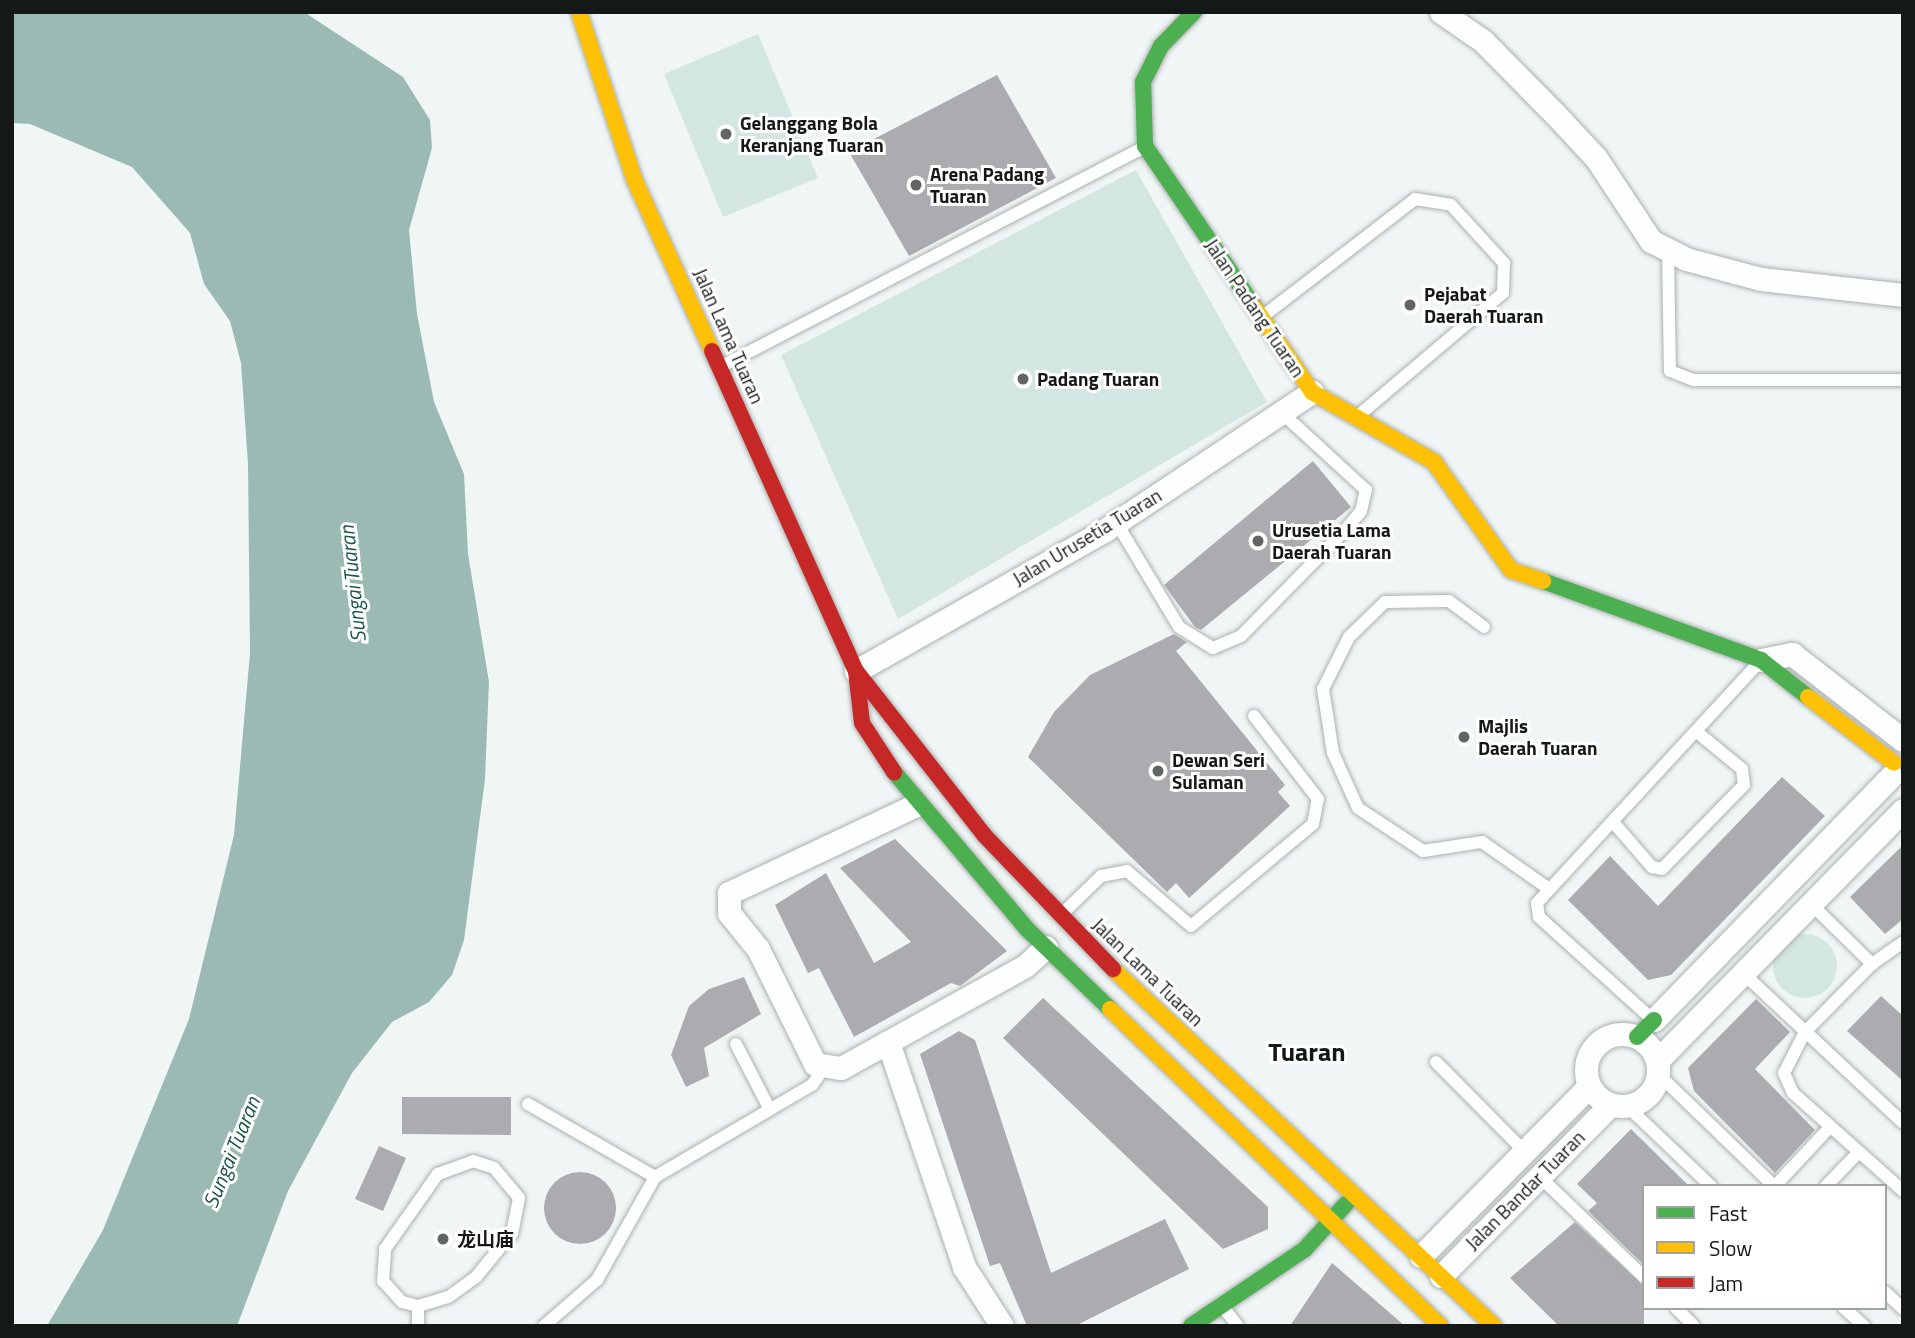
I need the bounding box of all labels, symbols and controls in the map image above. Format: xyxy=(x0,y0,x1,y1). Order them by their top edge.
place label: Gelanggang Bola Keranjang Tuaran xyxy=(740,112,884,156)
marker: Gelanggang Bola Keranjang Tuaran xyxy=(718,126,734,142)
place label: Arena Padang Tuaran xyxy=(930,163,1044,207)
marker: Arena Padang Tuaran xyxy=(908,177,924,193)
street label: Jalan Padang Tuaran xyxy=(1200,234,1310,382)
street label: Jalan Lama Tuaran xyxy=(689,265,769,407)
place label: Pejabat Daerah Tuaran xyxy=(1424,283,1543,327)
marker: Pejabat Daerah Tuaran xyxy=(1402,297,1418,313)
place label: Padang Tuaran xyxy=(1037,368,1159,390)
marker: Padang Tuaran xyxy=(1015,371,1031,387)
street label: Jalan Urusetia Tuaran xyxy=(1009,484,1165,590)
place label: Urusetia Lama Daerah Tuaran xyxy=(1272,519,1391,563)
water label: Sungai Tuaran xyxy=(333,524,371,644)
marker: Urusetia Lama Daerah Tuaran xyxy=(1250,533,1266,549)
place label: Majlis Daerah Tuaran xyxy=(1478,715,1597,759)
marker: Majlis Daerah Tuaran xyxy=(1456,729,1472,745)
place label: Dewan Seri Sulaman xyxy=(1172,749,1265,793)
marker: Dewan Seri Sulaman xyxy=(1150,763,1166,779)
street label: Jalan Lama Tuaran xyxy=(1088,913,1208,1031)
district label: Tuaran xyxy=(1268,1036,1346,1068)
water label: Sungai Tuaran xyxy=(197,1093,265,1211)
street label: Jalan Bandar Tuaran xyxy=(1461,1126,1589,1254)
legend xyxy=(1642,1184,1887,1310)
text: Fast xyxy=(1709,1197,1747,1229)
place label: 龙山庙 xyxy=(457,1228,514,1250)
marker: 龙山庙 xyxy=(435,1231,451,1247)
text: Slow xyxy=(1709,1232,1752,1264)
text: Jam xyxy=(1709,1267,1743,1299)

